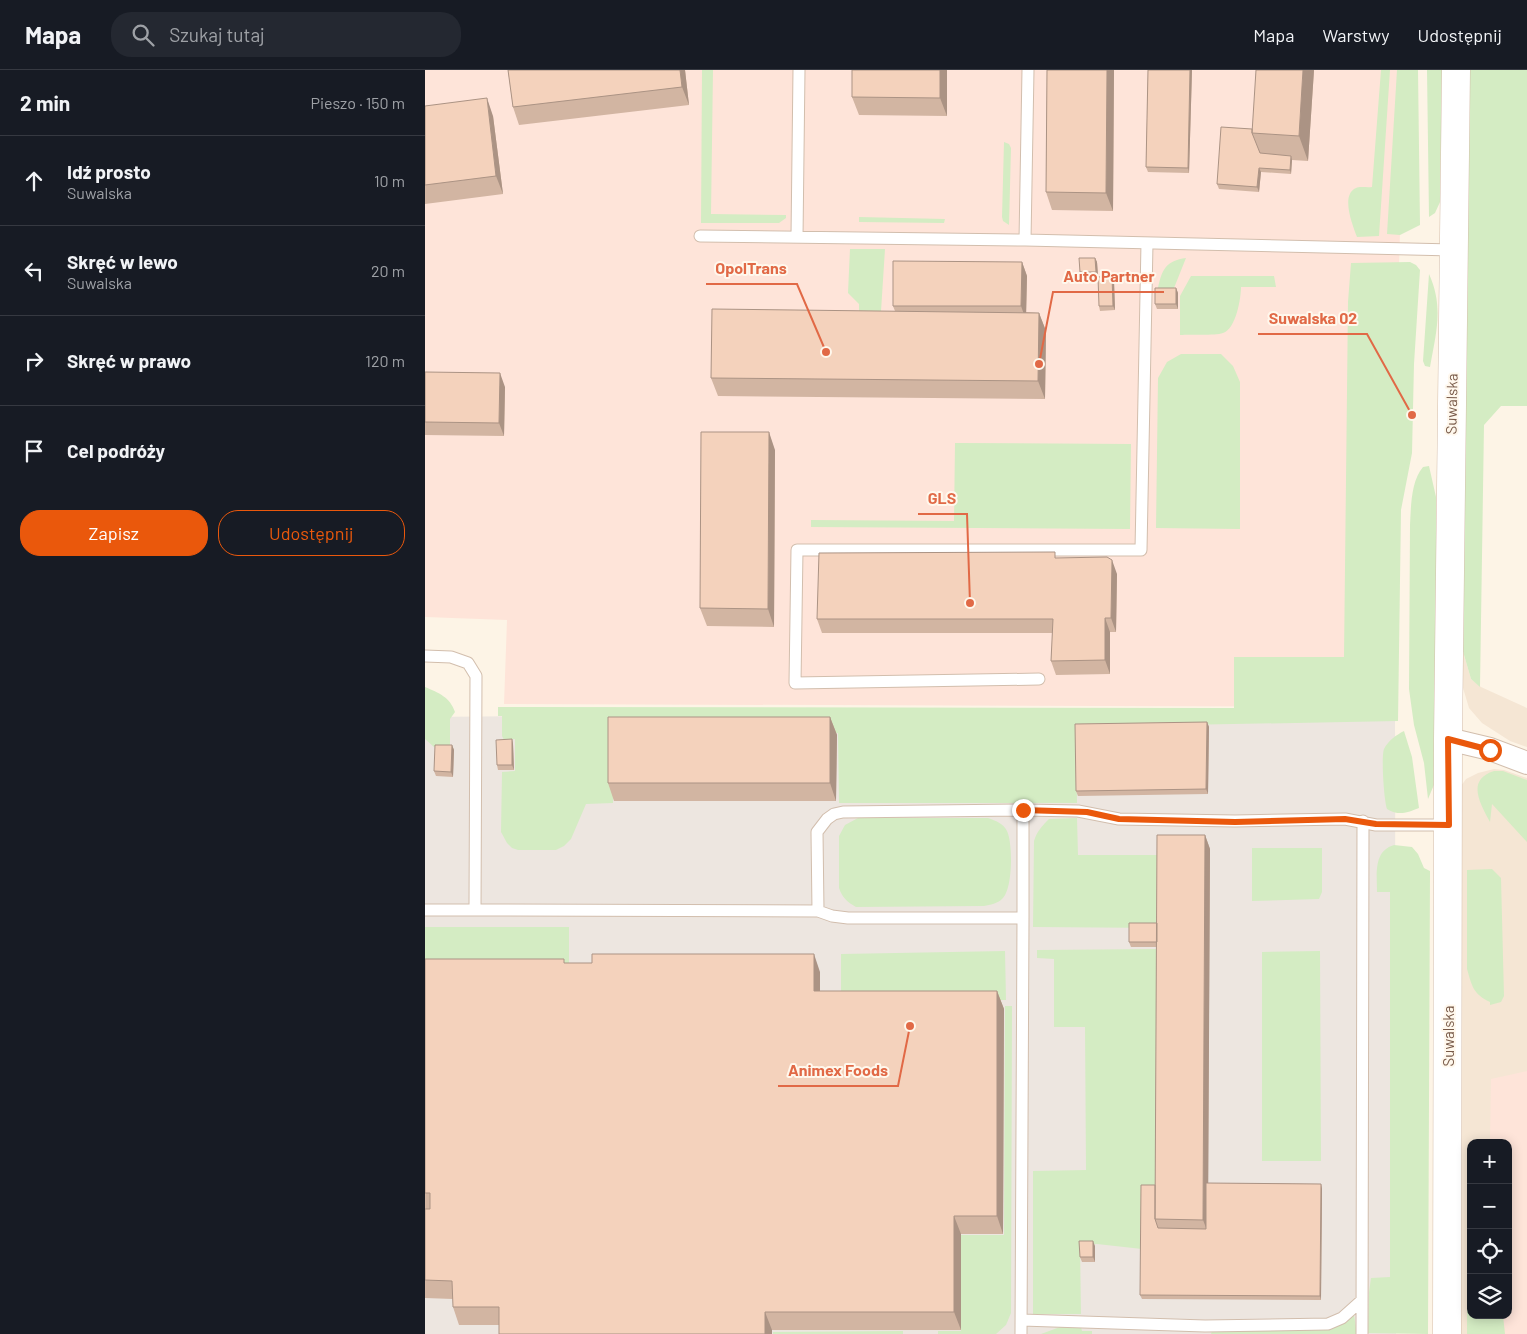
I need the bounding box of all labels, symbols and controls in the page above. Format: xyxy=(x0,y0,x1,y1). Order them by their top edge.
search box xyxy=(111,12,461,57)
text: Mapa xyxy=(25,20,81,49)
icon: search xyxy=(129,21,157,49)
text: Szukaj tutaj xyxy=(169,23,265,46)
text: Mapa xyxy=(1253,24,1294,46)
text: Warstwy xyxy=(1322,24,1390,46)
text: Udostępnij xyxy=(1418,24,1502,46)
text: 2 min xyxy=(20,90,70,115)
text: Pieszo · 150 m xyxy=(310,93,405,112)
text: Idź prosto xyxy=(67,160,151,183)
icon: ahead xyxy=(20,167,48,195)
text: 10 m xyxy=(374,171,405,190)
text: Suwalska xyxy=(67,183,132,202)
text: Skręć w lewo xyxy=(67,250,178,273)
callout: OpolTrans xyxy=(706,253,797,284)
icon: left xyxy=(20,257,48,285)
text: OpolTrans xyxy=(715,258,787,277)
text: 20 m xyxy=(371,261,405,280)
callout: Auto Partner xyxy=(1053,261,1164,292)
text: Auto Partner xyxy=(1063,266,1155,285)
text: Suwalska xyxy=(67,273,132,292)
callout: Suwalska 02 xyxy=(1258,303,1367,334)
text: Suwalska 02 xyxy=(1269,308,1357,327)
icon: right xyxy=(20,347,48,375)
text: Skręć w prawo xyxy=(67,349,191,372)
text: 120 m xyxy=(365,351,405,370)
street label: Suwalska xyxy=(1441,373,1461,435)
icon: arrive xyxy=(20,437,48,465)
text: Cel podróży xyxy=(67,439,165,462)
callout: GLS xyxy=(918,483,967,514)
text: GLS xyxy=(928,488,956,507)
button: Zapisz xyxy=(20,510,208,556)
button: Udostępnij xyxy=(218,510,405,556)
route start xyxy=(1479,739,1502,762)
route end xyxy=(1012,799,1035,822)
street label: Suwalska xyxy=(1439,1006,1457,1066)
callout: Animex Foods xyxy=(778,1055,898,1086)
text: Animex Foods xyxy=(788,1060,888,1079)
map controls xyxy=(1467,1139,1512,1319)
button: + xyxy=(1467,1139,1512,1184)
button: − xyxy=(1467,1184,1512,1229)
button: locate xyxy=(1467,1229,1512,1274)
button: layers xyxy=(1467,1274,1512,1319)

